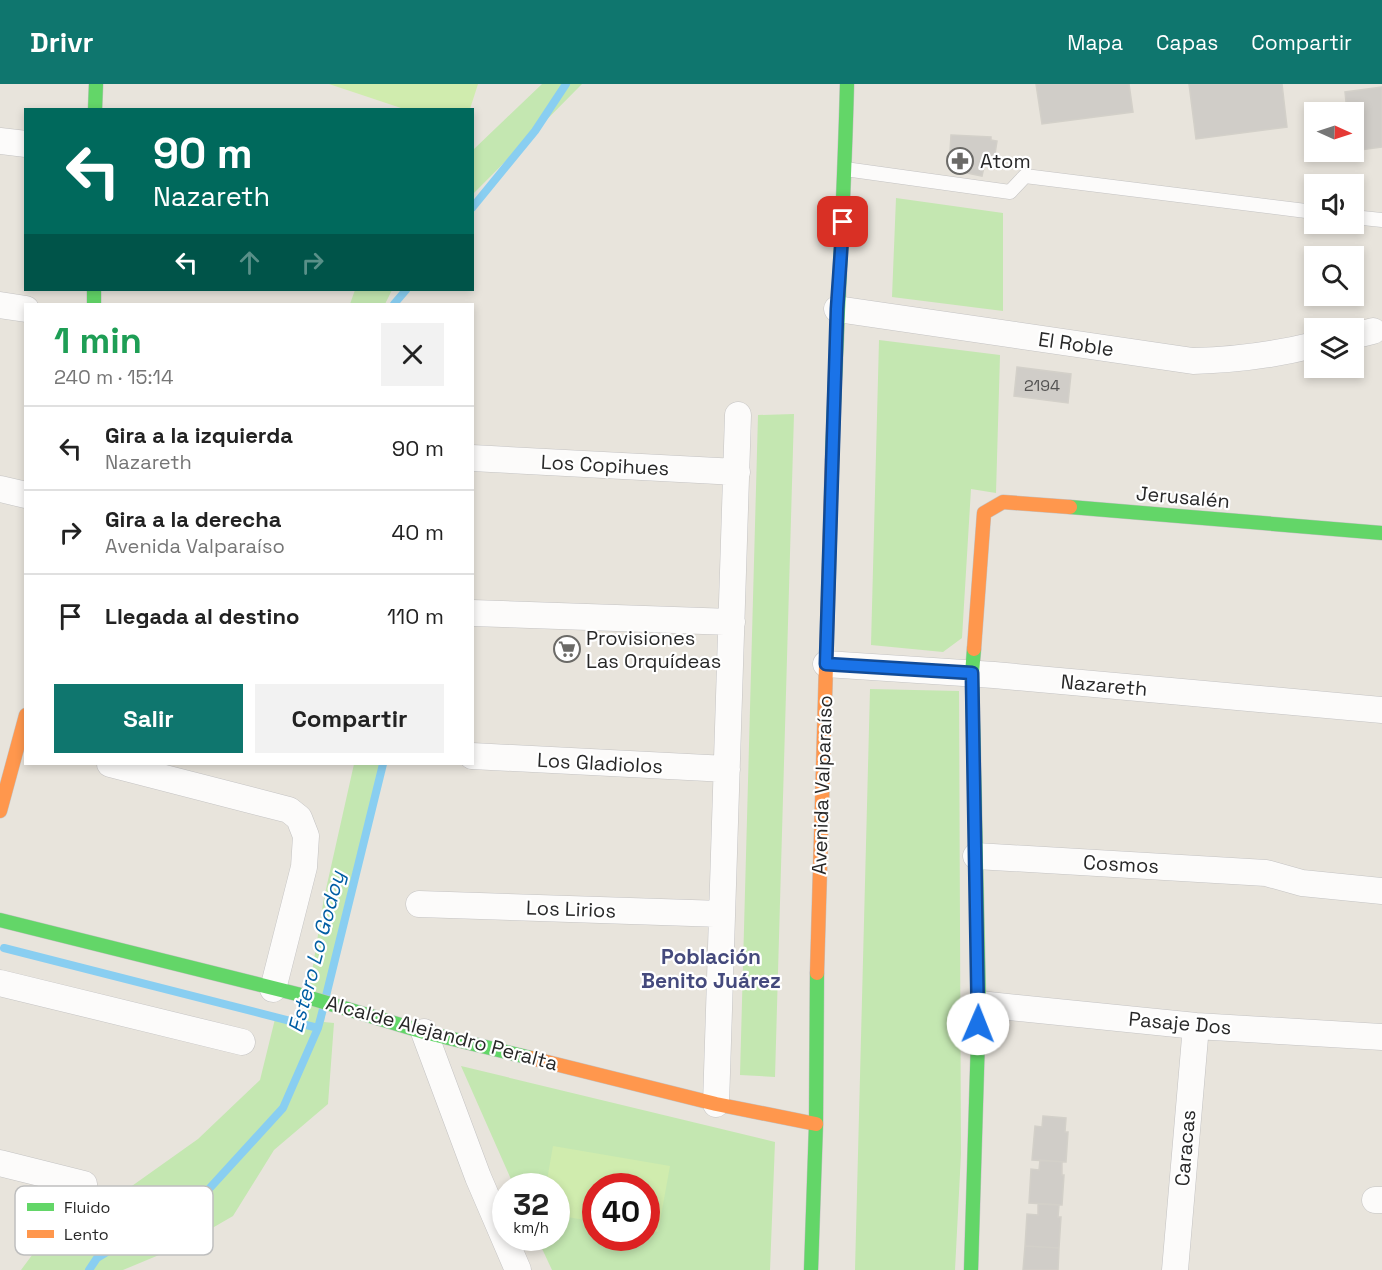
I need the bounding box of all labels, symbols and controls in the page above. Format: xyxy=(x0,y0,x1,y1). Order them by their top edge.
text: Drivr xyxy=(30,24,94,60)
text: Mapa xyxy=(1067,29,1123,56)
text: Capas xyxy=(1156,29,1218,56)
text: Compartir xyxy=(1251,29,1352,56)
north arrow xyxy=(1304,102,1364,162)
map controls xyxy=(1304,102,1364,378)
text: 90 m xyxy=(153,127,253,180)
icon: left xyxy=(54,132,132,210)
pharmacy icon: Atom xyxy=(945,146,975,176)
place label: Atom xyxy=(980,148,1031,174)
button: sound xyxy=(1304,174,1364,234)
text: Nazareth xyxy=(153,179,270,214)
pin xyxy=(817,196,868,247)
icon: arrive xyxy=(826,205,859,238)
icon: left xyxy=(170,246,203,279)
icon: ahead xyxy=(233,246,266,279)
icon: right xyxy=(296,246,329,279)
button: search xyxy=(1304,246,1364,306)
text: 1 min xyxy=(54,318,142,364)
button: layers xyxy=(1304,318,1364,378)
button: close xyxy=(381,323,444,386)
street label: El Roble xyxy=(1037,326,1115,362)
text: 240 m · 15:14 xyxy=(54,364,173,390)
house number: 2194 xyxy=(1024,375,1060,396)
text: Gira a la izquierda xyxy=(105,421,293,449)
icon: left xyxy=(54,432,87,465)
text: 90 m xyxy=(392,434,444,462)
text: Nazareth xyxy=(105,449,192,475)
street label: Los Copihues xyxy=(540,449,670,481)
street label: Jerusalén xyxy=(1135,480,1231,514)
text: Gira a la derecha xyxy=(105,505,282,533)
icon: right xyxy=(54,516,87,549)
text: 40 m xyxy=(392,518,444,546)
text: Avenida Valparaíso xyxy=(105,533,285,559)
icon: arrive xyxy=(54,600,87,633)
text: Llegada al destino xyxy=(105,602,299,630)
text: 110 m xyxy=(387,602,444,630)
place label: Provisiones Las Orquídeas xyxy=(586,625,721,674)
supermarket icon: Provisiones Las Orquídeas xyxy=(552,634,582,664)
street label: Nazareth xyxy=(1060,668,1148,702)
button: Salir xyxy=(54,684,243,753)
button: Compartir xyxy=(255,684,444,753)
street label: Avenida Valparaíso xyxy=(806,695,838,875)
street label: Los Gladiolos xyxy=(536,747,664,779)
street label: Cosmos xyxy=(1082,849,1160,879)
water label: Estero Lo Godoy xyxy=(281,867,351,1036)
street label: Los Lirios xyxy=(526,894,616,924)
district label: Población Benito Juárez xyxy=(641,943,781,994)
street label: Alcalde Alejandro Peralta xyxy=(323,990,561,1076)
position arrow xyxy=(946,992,1010,1056)
street label: Pasaje Dos xyxy=(1127,1006,1233,1040)
street label: Caracas xyxy=(1169,1109,1201,1187)
speed limit sign: 40 xyxy=(582,1173,660,1251)
text: 32 xyxy=(513,1185,549,1224)
legend xyxy=(15,1186,213,1255)
text: Fluido xyxy=(64,1197,110,1218)
text: km/h xyxy=(513,1218,549,1237)
text: Lento xyxy=(64,1224,109,1245)

